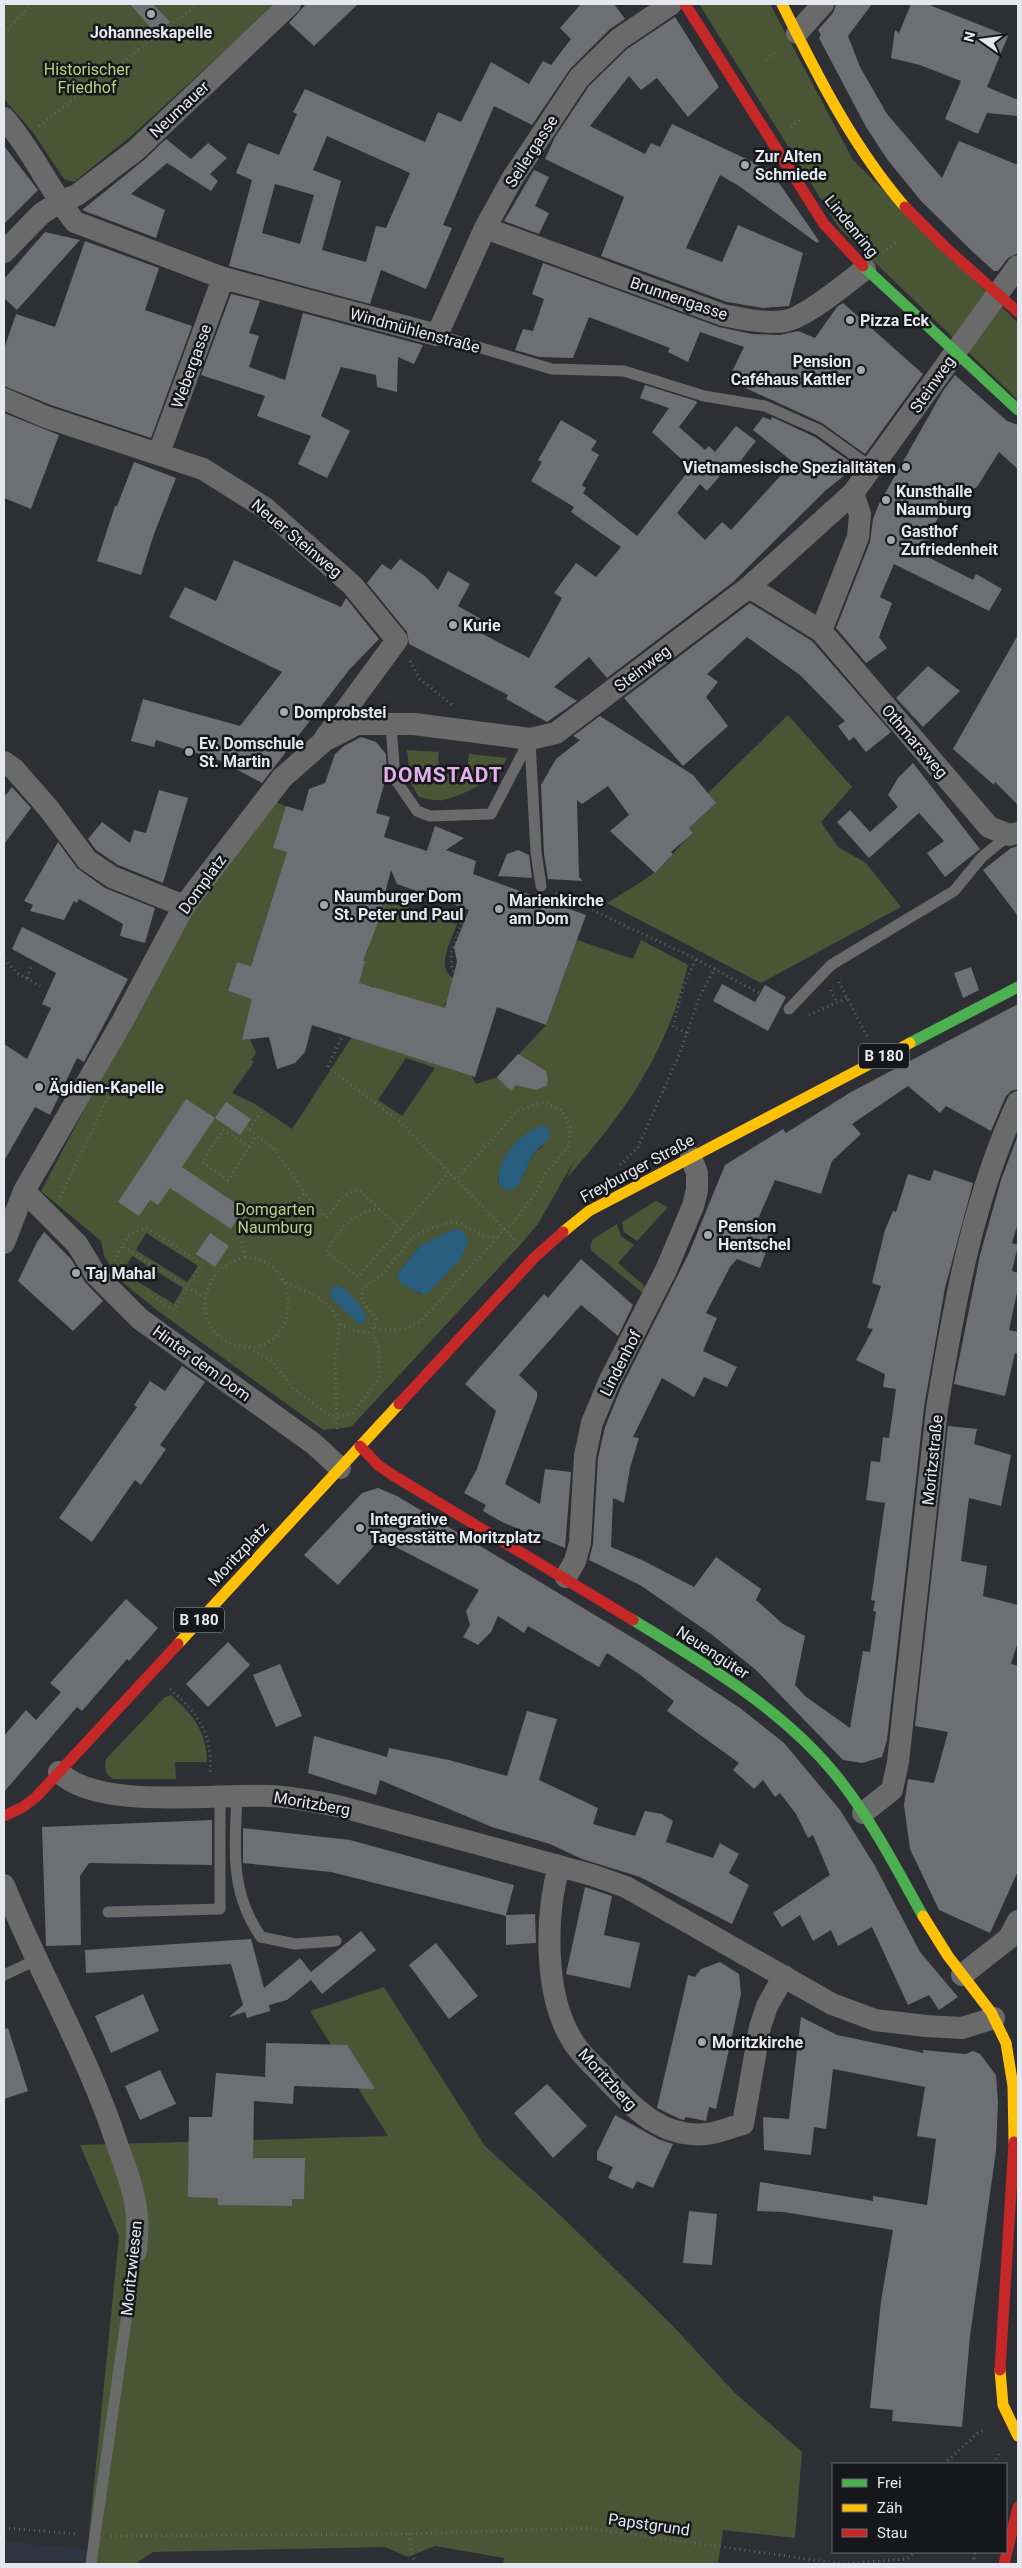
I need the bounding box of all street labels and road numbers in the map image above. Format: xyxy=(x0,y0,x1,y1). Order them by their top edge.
street label: Neumauer xyxy=(146,77,213,142)
street label: Seilergasse xyxy=(501,112,562,191)
street label: Lindenring xyxy=(821,191,883,261)
street label: Brunnengasse xyxy=(628,273,730,324)
street label: Windmühlenstraße xyxy=(348,304,482,357)
street label: Webergasse xyxy=(168,322,215,411)
street label: Steinweg xyxy=(906,352,959,417)
street label: Neuer Steinweg xyxy=(248,495,346,582)
street label: Steinweg xyxy=(610,641,674,696)
street label: Othmarsweg xyxy=(878,701,952,782)
street label: Domplatz xyxy=(175,851,230,918)
road number: B 180 xyxy=(859,1044,909,1068)
street label: Freyburger Straße xyxy=(577,1130,697,1206)
street label: Hinter dem Dom xyxy=(149,1322,254,1405)
street label: Lindenhof xyxy=(596,1327,645,1399)
street label: Moritzstraße xyxy=(918,1414,947,1506)
street label: Moritzplatz xyxy=(204,1518,273,1590)
road number: B 180 xyxy=(174,1608,224,1632)
street label: Neuengüter xyxy=(673,1622,753,1683)
street label: Moritzberg xyxy=(272,1787,352,1820)
street label: Moritzberg xyxy=(574,2045,641,2114)
street label: Moritzwiesen xyxy=(117,2220,146,2317)
street label: Papstgrund xyxy=(607,2509,691,2540)

